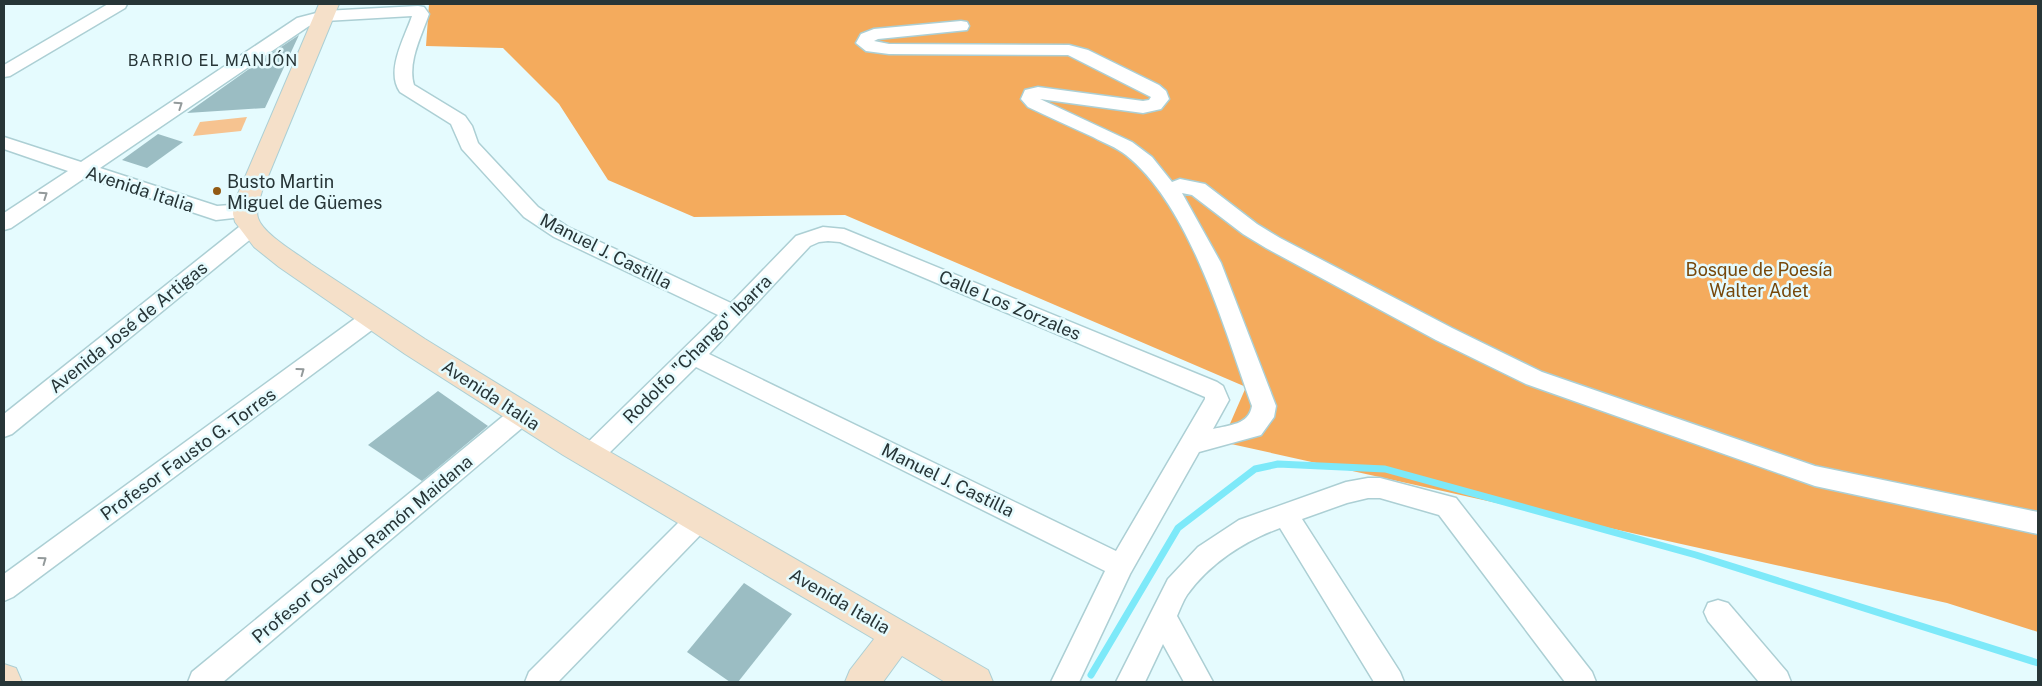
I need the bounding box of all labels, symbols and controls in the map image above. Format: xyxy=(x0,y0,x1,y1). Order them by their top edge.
district label: BARRIO EL MANJÓN xyxy=(128,50,298,70)
one-way arrow xyxy=(173,102,183,111)
street label: Avenida Italia xyxy=(83,162,197,216)
place label: Busto Martin Miguel de Güemes xyxy=(227,171,382,213)
marker: Busto Martin Miguel de Güemes xyxy=(211,185,223,197)
one-way arrow xyxy=(38,192,48,201)
street label: Manuel J. Castilla xyxy=(537,209,675,293)
street label: Avenida José de Artigas xyxy=(45,257,211,397)
park label: Bosque de Poesía Walter Adet xyxy=(1686,259,1832,301)
street label: Calle Los Zorzales xyxy=(936,266,1084,344)
street label: Rodolfo "Chango" Ibarra xyxy=(618,270,776,428)
street label: Avenida Italia xyxy=(438,356,544,434)
one-way arrow xyxy=(295,367,304,377)
street label: Profesor Fausto G. Torres xyxy=(96,383,280,525)
street label: Manuel J. Castilla xyxy=(878,439,1018,521)
street label: Profesor Osvaldo Ramón Maidana xyxy=(248,451,476,647)
one-way arrow xyxy=(37,558,46,566)
street label: Avenida Italia xyxy=(786,564,894,638)

